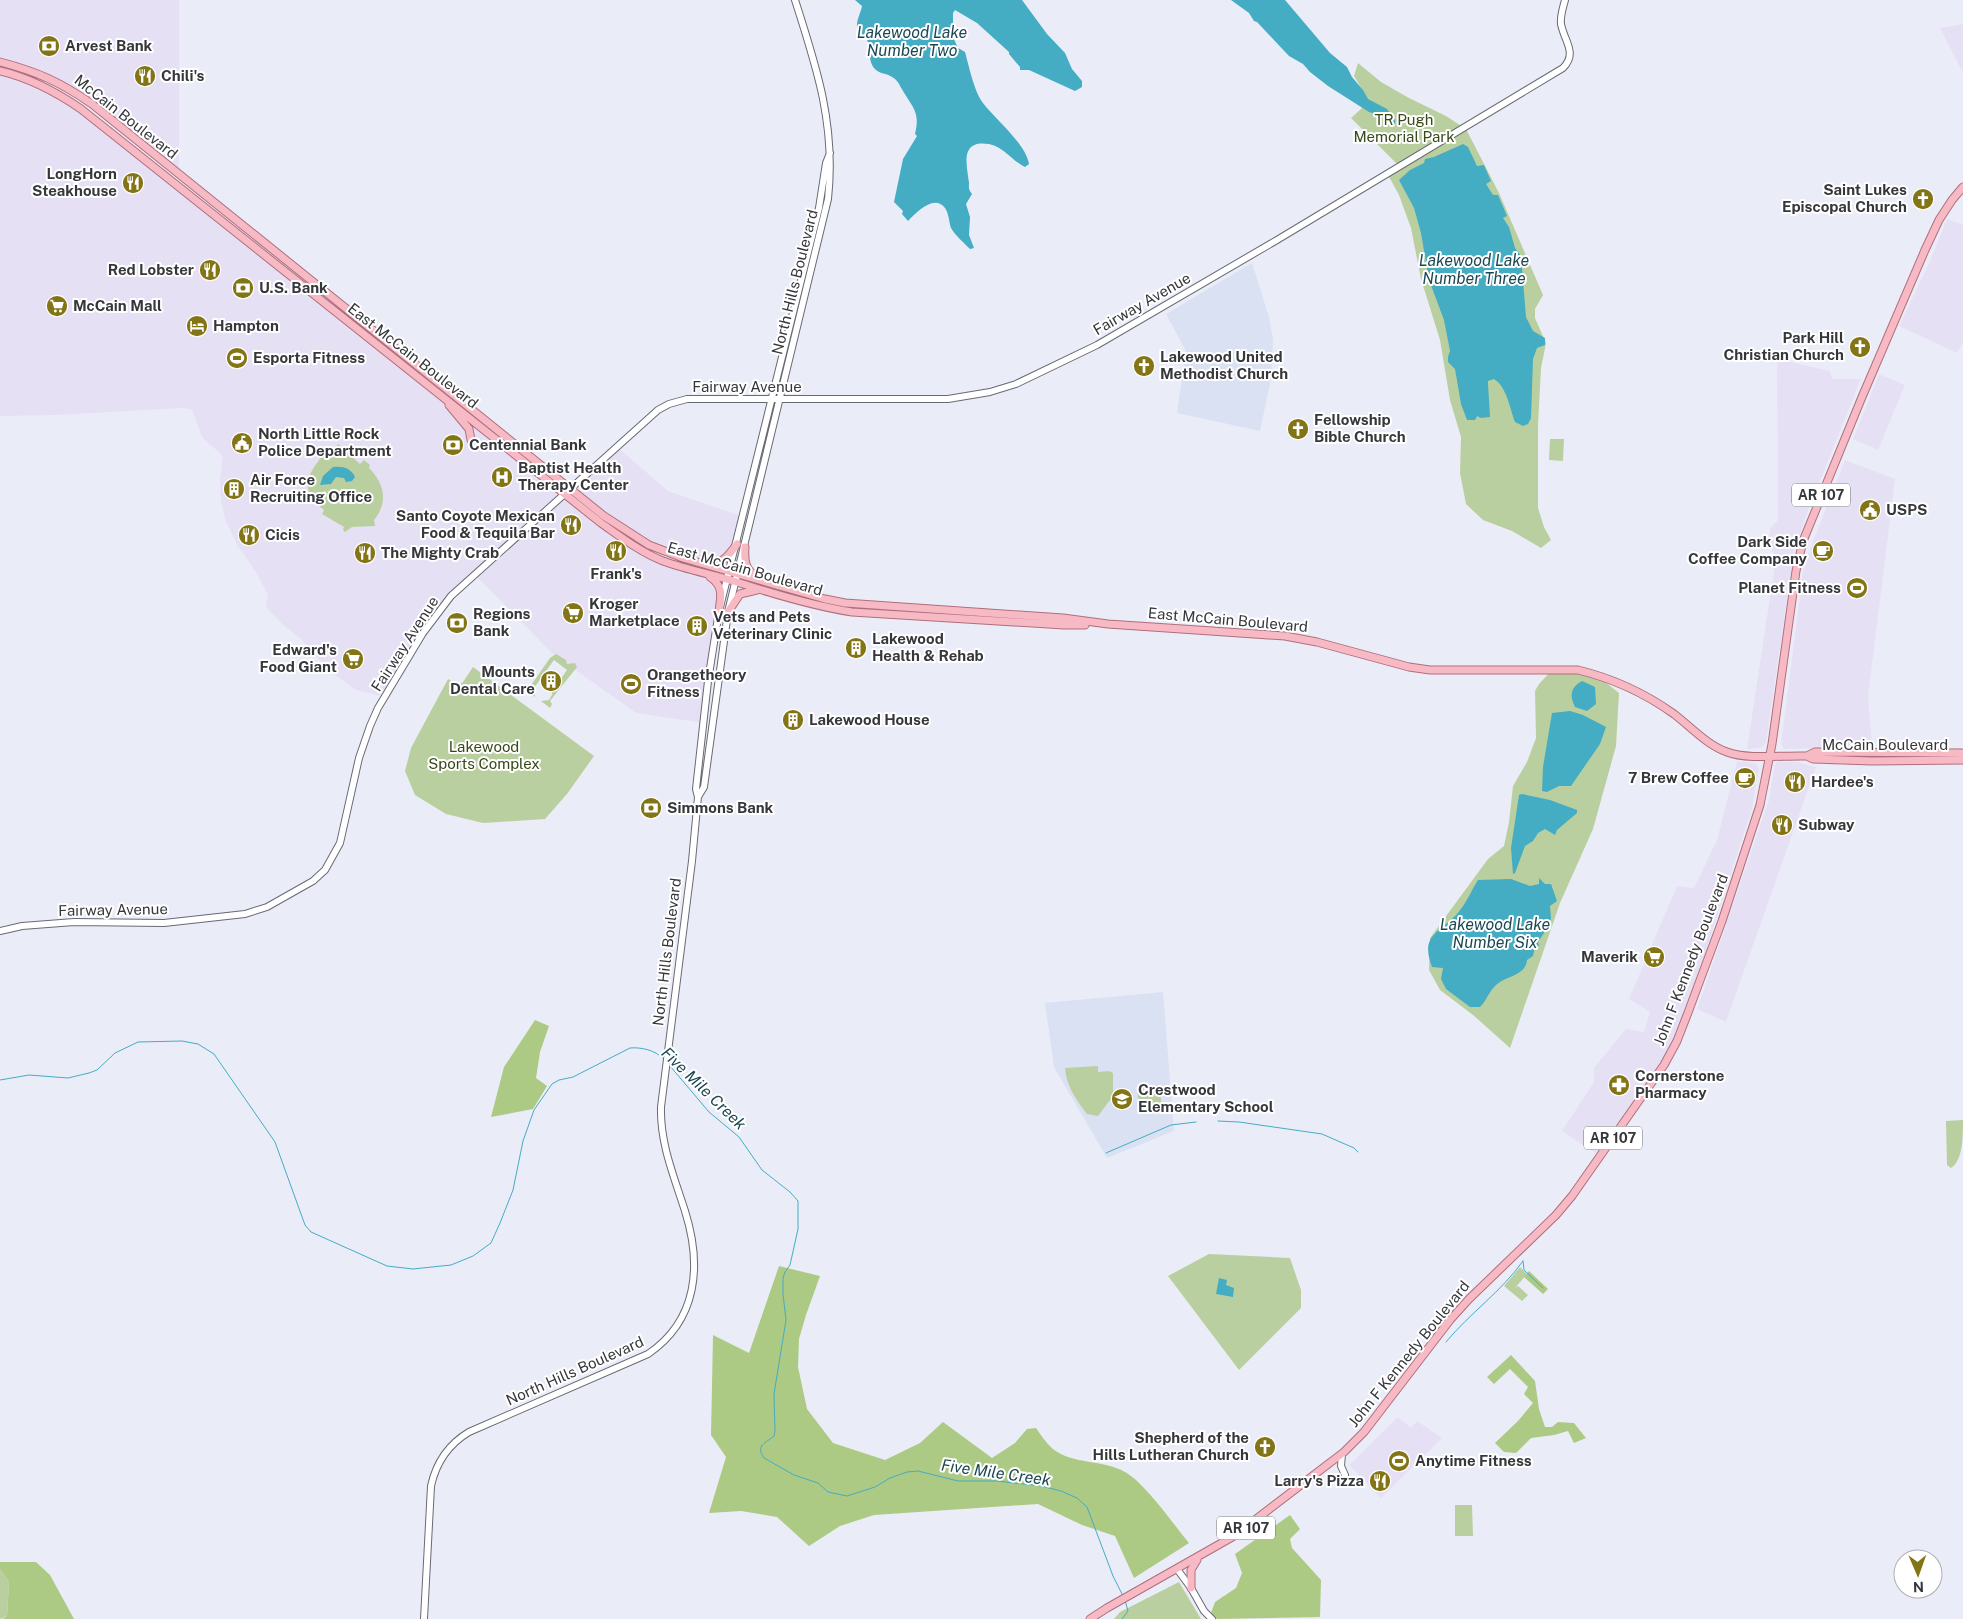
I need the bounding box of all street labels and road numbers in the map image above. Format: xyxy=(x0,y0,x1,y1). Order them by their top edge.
street label: McCain Boulevard xyxy=(71,71,181,162)
street label: North Hills Boulevard xyxy=(768,208,821,356)
street label: Fairway Avenue xyxy=(1090,269,1193,338)
street label: East McCain Boulevard xyxy=(345,299,482,412)
street label: Fairway Avenue xyxy=(692,378,802,395)
road number: AR 107 xyxy=(1792,484,1850,506)
street label: East McCain Boulevard xyxy=(666,538,825,599)
street label: Fairway Avenue xyxy=(368,593,442,694)
street label: East McCain Boulevard xyxy=(1147,604,1309,635)
street label: McCain Boulevard xyxy=(1822,736,1948,753)
street label: John F Kennedy Boulevard xyxy=(1650,871,1731,1048)
street label: North Hills Boulevard xyxy=(649,877,684,1027)
street label: Fairway Avenue xyxy=(58,900,168,919)
road number: AR 107 xyxy=(1584,1126,1642,1150)
street label: John F Kennedy Boulevard xyxy=(1345,1277,1473,1430)
street label: North Hills Boulevard xyxy=(503,1333,646,1409)
road number: AR 107 xyxy=(1217,1516,1275,1540)

